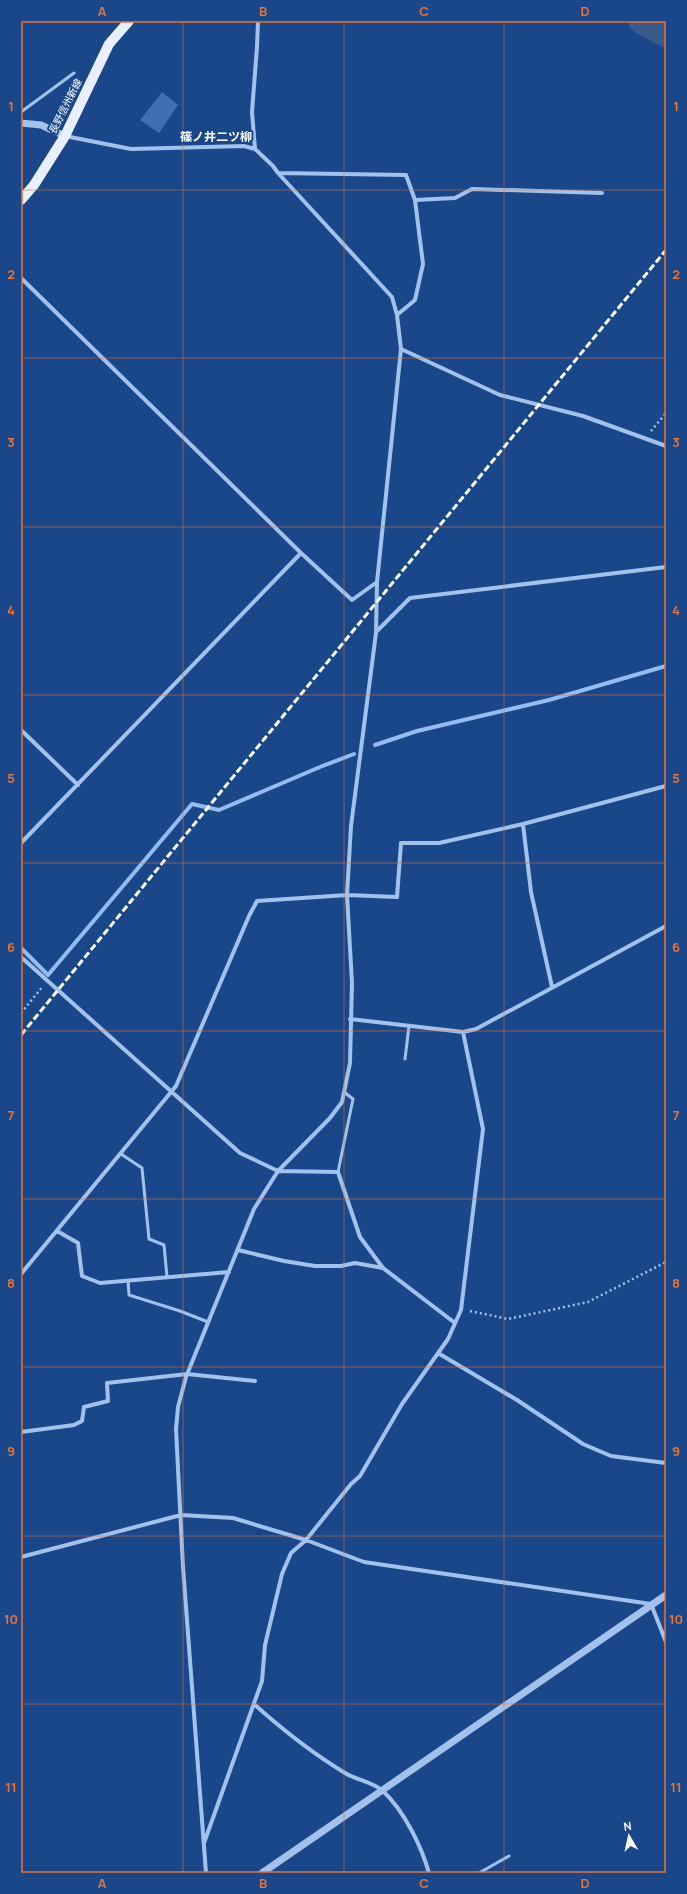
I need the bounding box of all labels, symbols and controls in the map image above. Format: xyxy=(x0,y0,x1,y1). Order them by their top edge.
text: A xyxy=(98,2,107,20)
text: B xyxy=(259,2,267,20)
text: C xyxy=(419,2,429,20)
text: D xyxy=(580,2,590,20)
street label: 長野信州新線 xyxy=(45,76,85,136)
text: 1 xyxy=(8,97,14,115)
text: 1 xyxy=(673,97,679,115)
district label: 篠ノ井二ツ柳 xyxy=(180,128,252,145)
text: 2 xyxy=(7,265,15,283)
text: 2 xyxy=(672,265,680,283)
text: 3 xyxy=(7,433,15,451)
text: 3 xyxy=(672,433,680,451)
text: 4 xyxy=(7,601,15,619)
text: 4 xyxy=(672,601,680,619)
text: 5 xyxy=(7,769,15,787)
text: 5 xyxy=(672,769,680,787)
text: 6 xyxy=(7,938,15,956)
text: 6 xyxy=(672,938,680,956)
text: 7 xyxy=(8,1106,15,1124)
text: 7 xyxy=(673,1106,680,1124)
text: 8 xyxy=(7,1274,15,1292)
text: 8 xyxy=(672,1274,680,1292)
text: 9 xyxy=(7,1442,15,1460)
text: 9 xyxy=(672,1442,680,1460)
text: 10 xyxy=(4,1610,18,1628)
text: 10 xyxy=(669,1610,683,1628)
text: 11 xyxy=(5,1778,17,1796)
text: 11 xyxy=(670,1778,682,1796)
north arrow xyxy=(609,1816,649,1856)
text: N xyxy=(622,1818,633,1834)
text: A xyxy=(98,1874,107,1892)
text: B xyxy=(259,1874,267,1892)
text: C xyxy=(419,1874,429,1892)
text: D xyxy=(580,1874,590,1892)

